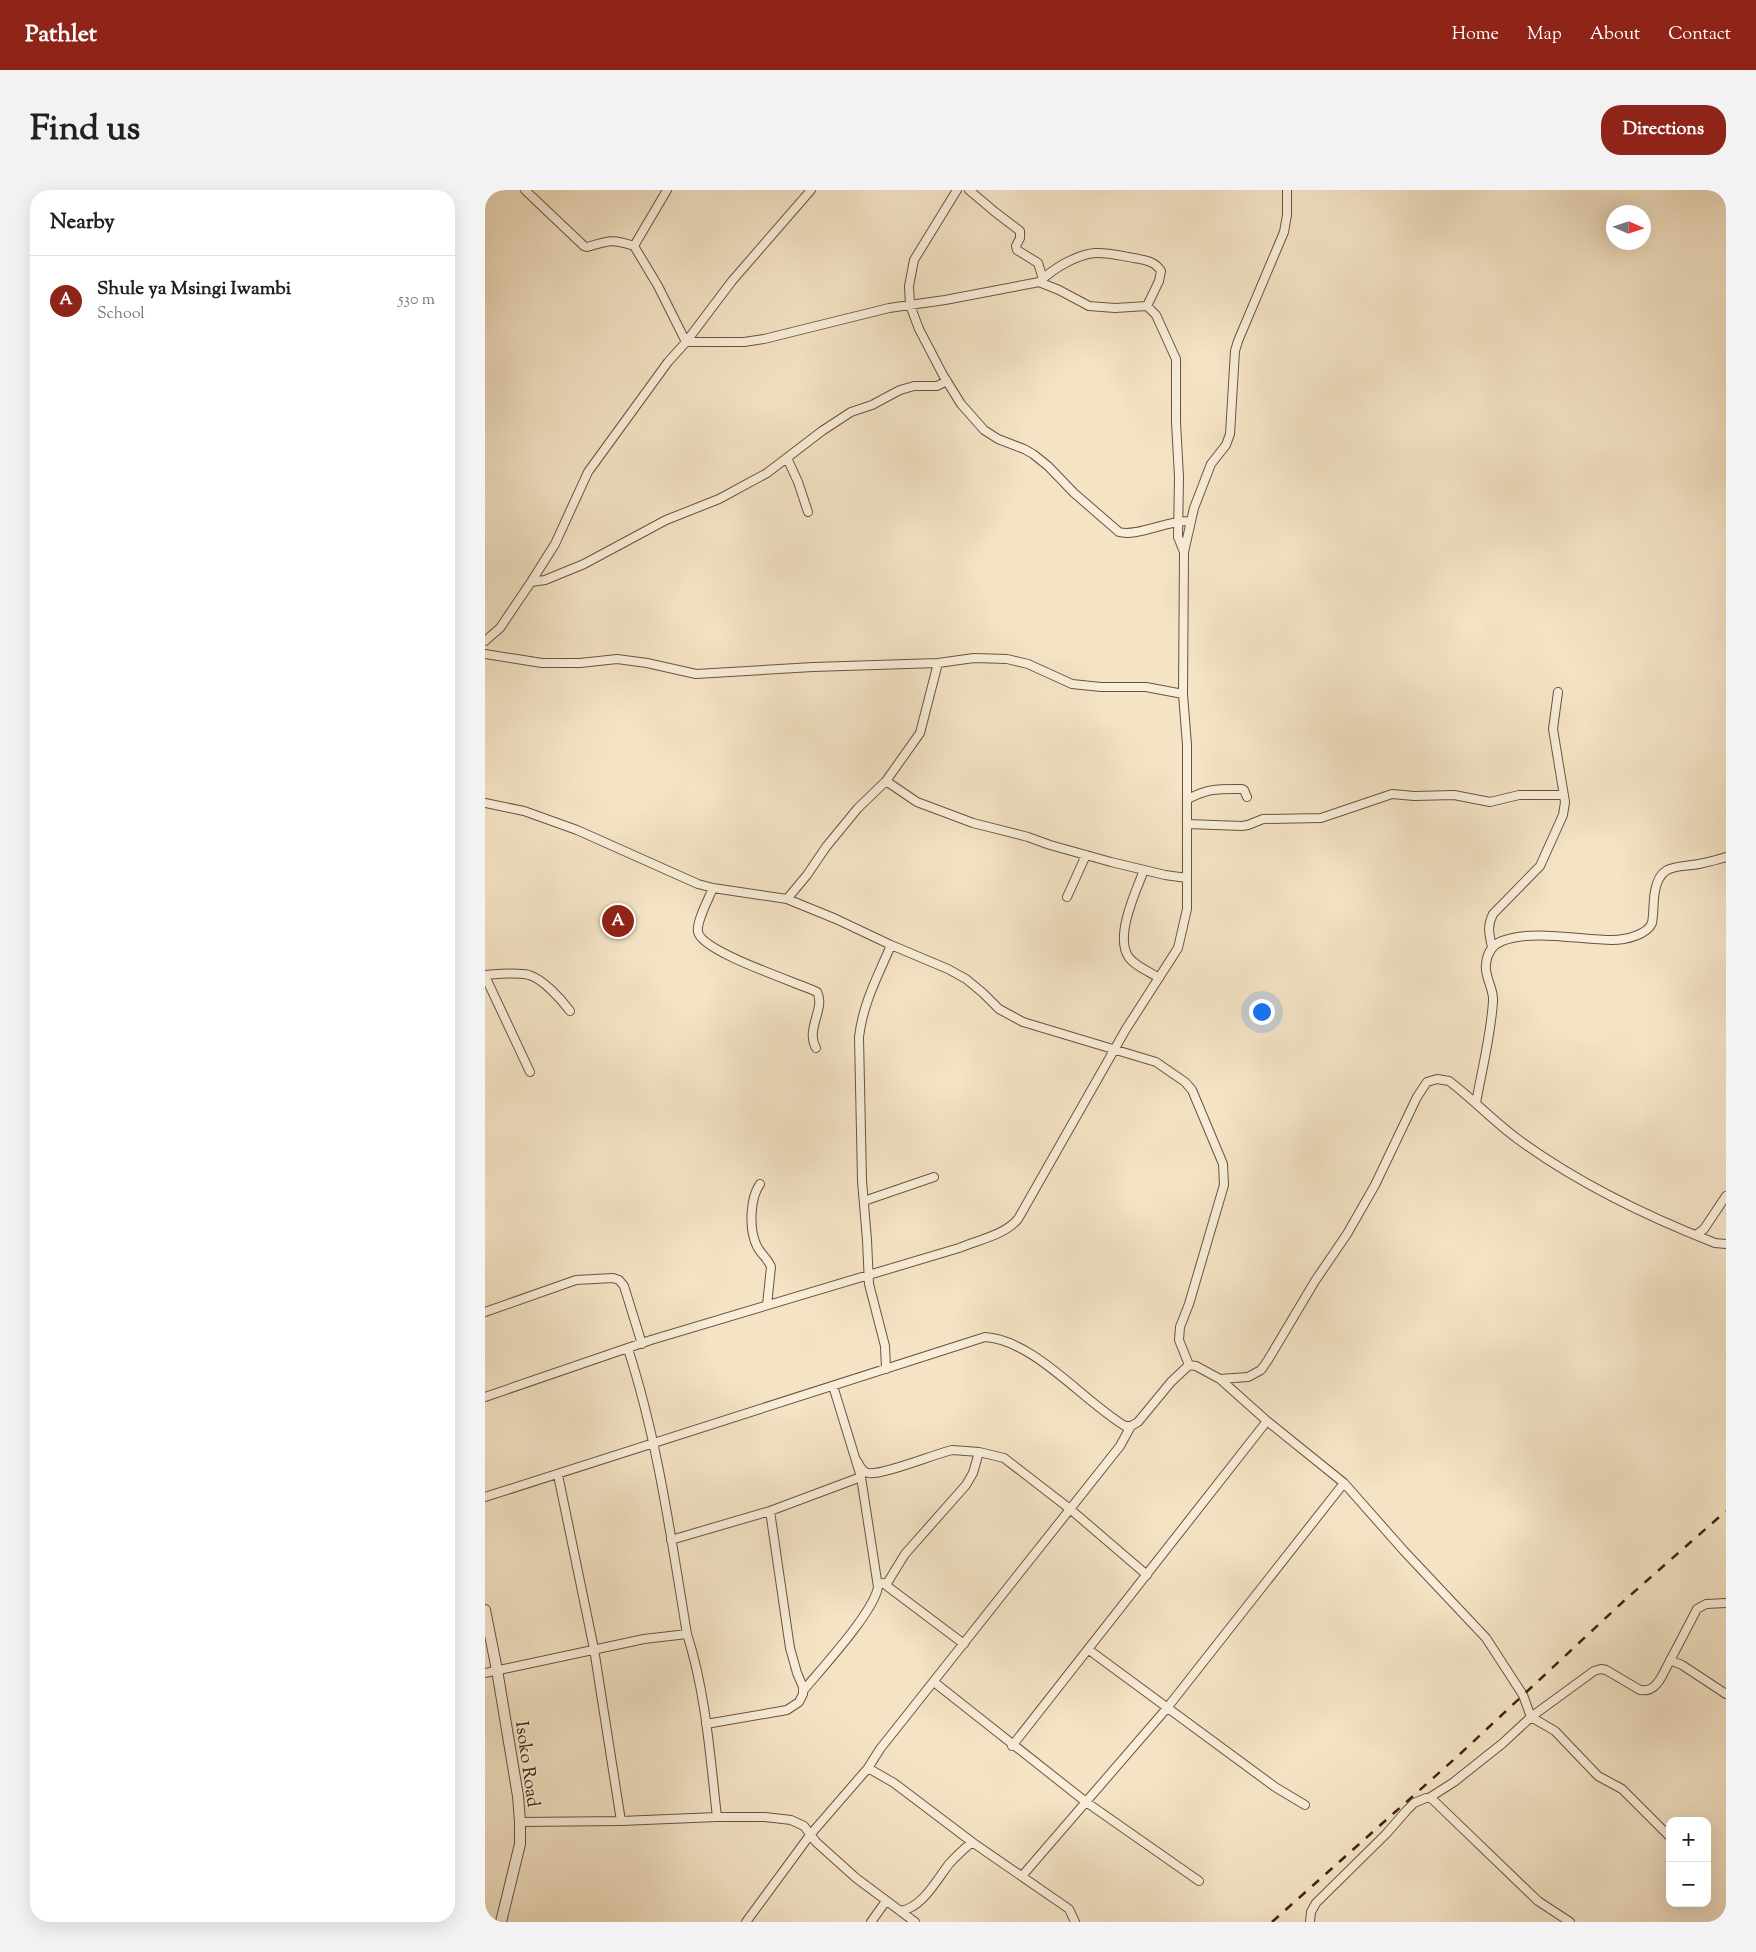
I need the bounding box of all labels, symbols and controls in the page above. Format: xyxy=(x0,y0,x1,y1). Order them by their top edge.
text: Pathlet xyxy=(25,18,97,52)
text: Home xyxy=(1452,22,1499,48)
text: Map xyxy=(1527,22,1562,48)
text: About xyxy=(1590,22,1640,48)
text: Contact xyxy=(1668,22,1731,48)
text: Find us xyxy=(30,105,140,156)
button: Directions xyxy=(1601,105,1726,155)
north arrow xyxy=(1606,205,1651,250)
text: Nearby xyxy=(50,208,115,238)
text: Shule ya Msingi Iwambi xyxy=(97,276,291,303)
text: A xyxy=(60,289,73,312)
text: 530 m xyxy=(398,289,435,312)
text: School xyxy=(97,303,145,326)
pin: A xyxy=(602,902,634,940)
your location xyxy=(1249,999,1275,1025)
street label: Isoko Road xyxy=(507,1720,545,1809)
map controls xyxy=(1666,1817,1711,1907)
button: + xyxy=(1666,1817,1711,1862)
button: − xyxy=(1666,1862,1711,1907)

